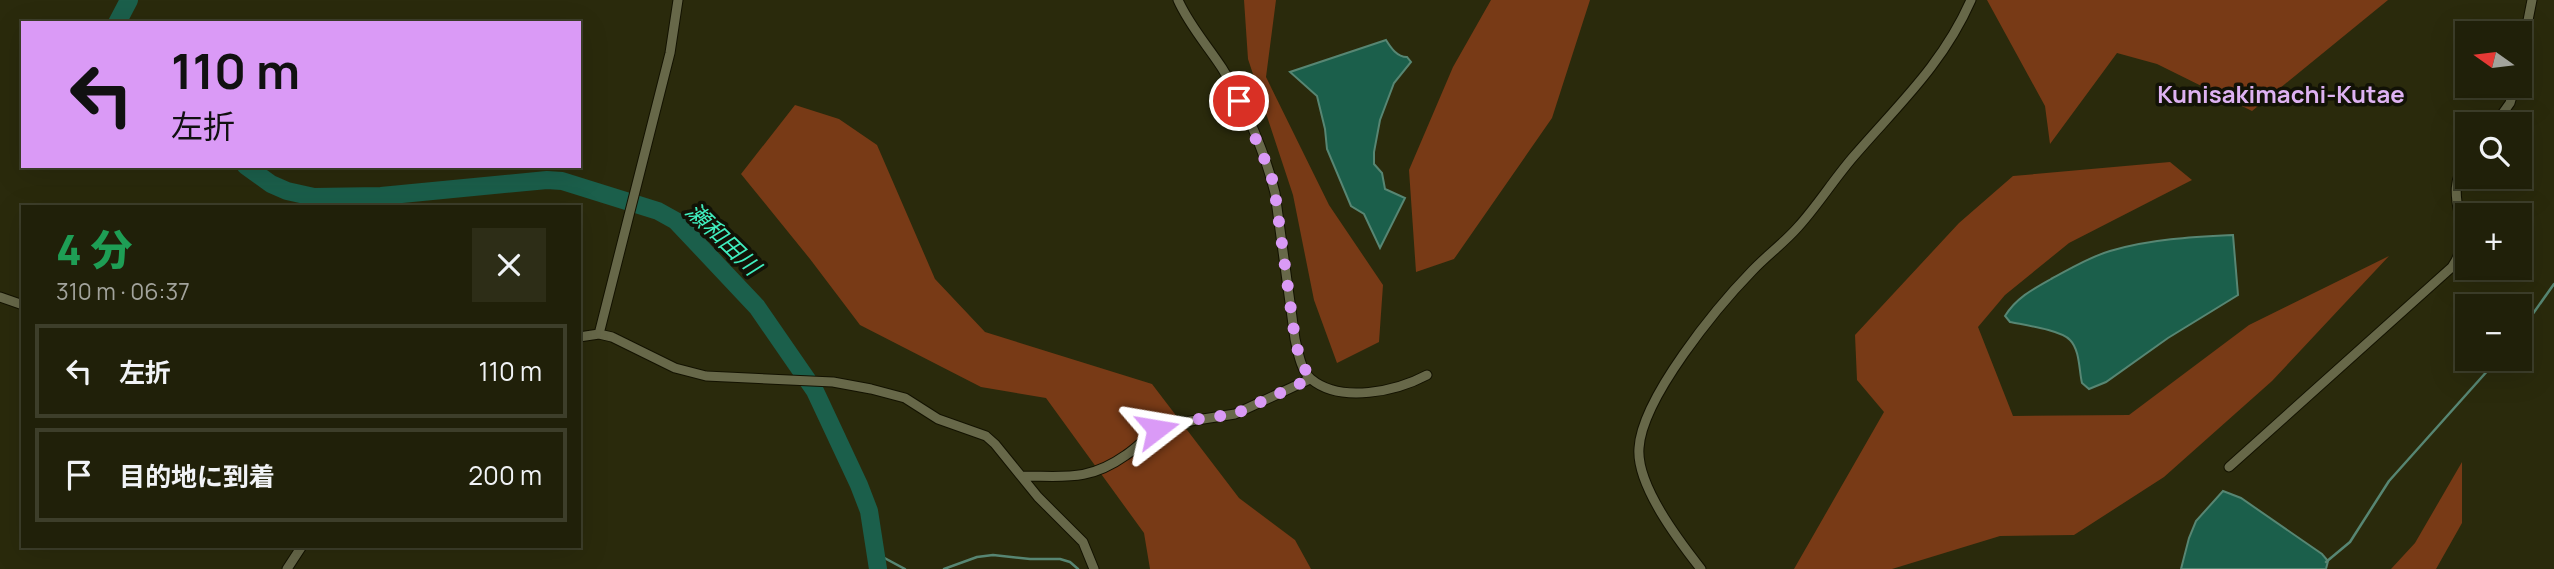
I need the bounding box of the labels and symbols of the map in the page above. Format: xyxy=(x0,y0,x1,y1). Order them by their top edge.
north arrow xyxy=(2455,21,2532,98)
pin xyxy=(1209,71,1269,131)
district label: Kunisakimachi-Kutae xyxy=(2157,77,2405,110)
water label: 瀬和田川 xyxy=(679,195,770,284)
position arrow xyxy=(1120,392,1194,466)

